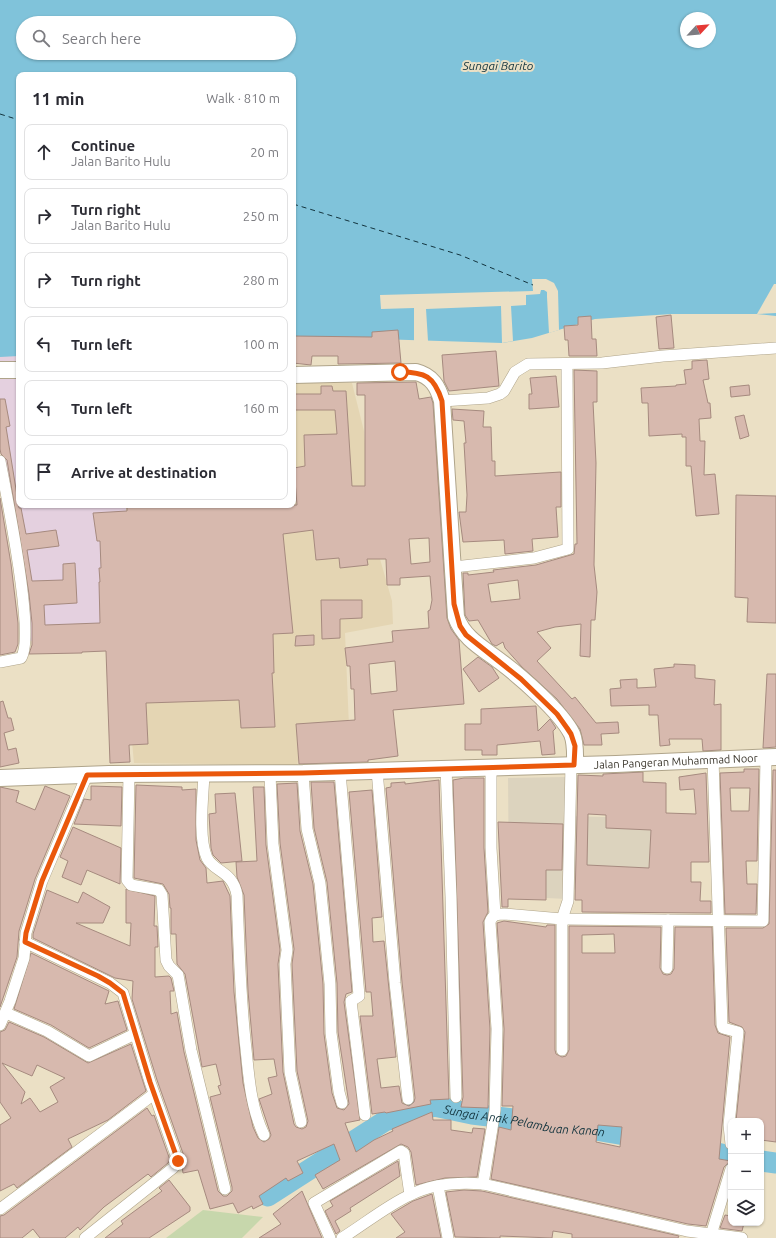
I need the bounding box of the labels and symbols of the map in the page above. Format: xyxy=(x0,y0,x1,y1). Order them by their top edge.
north arrow xyxy=(680,12,716,48)
water label: Sungai Barito xyxy=(462,59,534,72)
route start xyxy=(391,363,409,381)
street label: Jalan Pangeran Muhammad Noor xyxy=(594,752,759,771)
water label: Sungai Anak Pelambuan Kanan xyxy=(442,1102,606,1138)
route end xyxy=(169,1152,187,1170)

